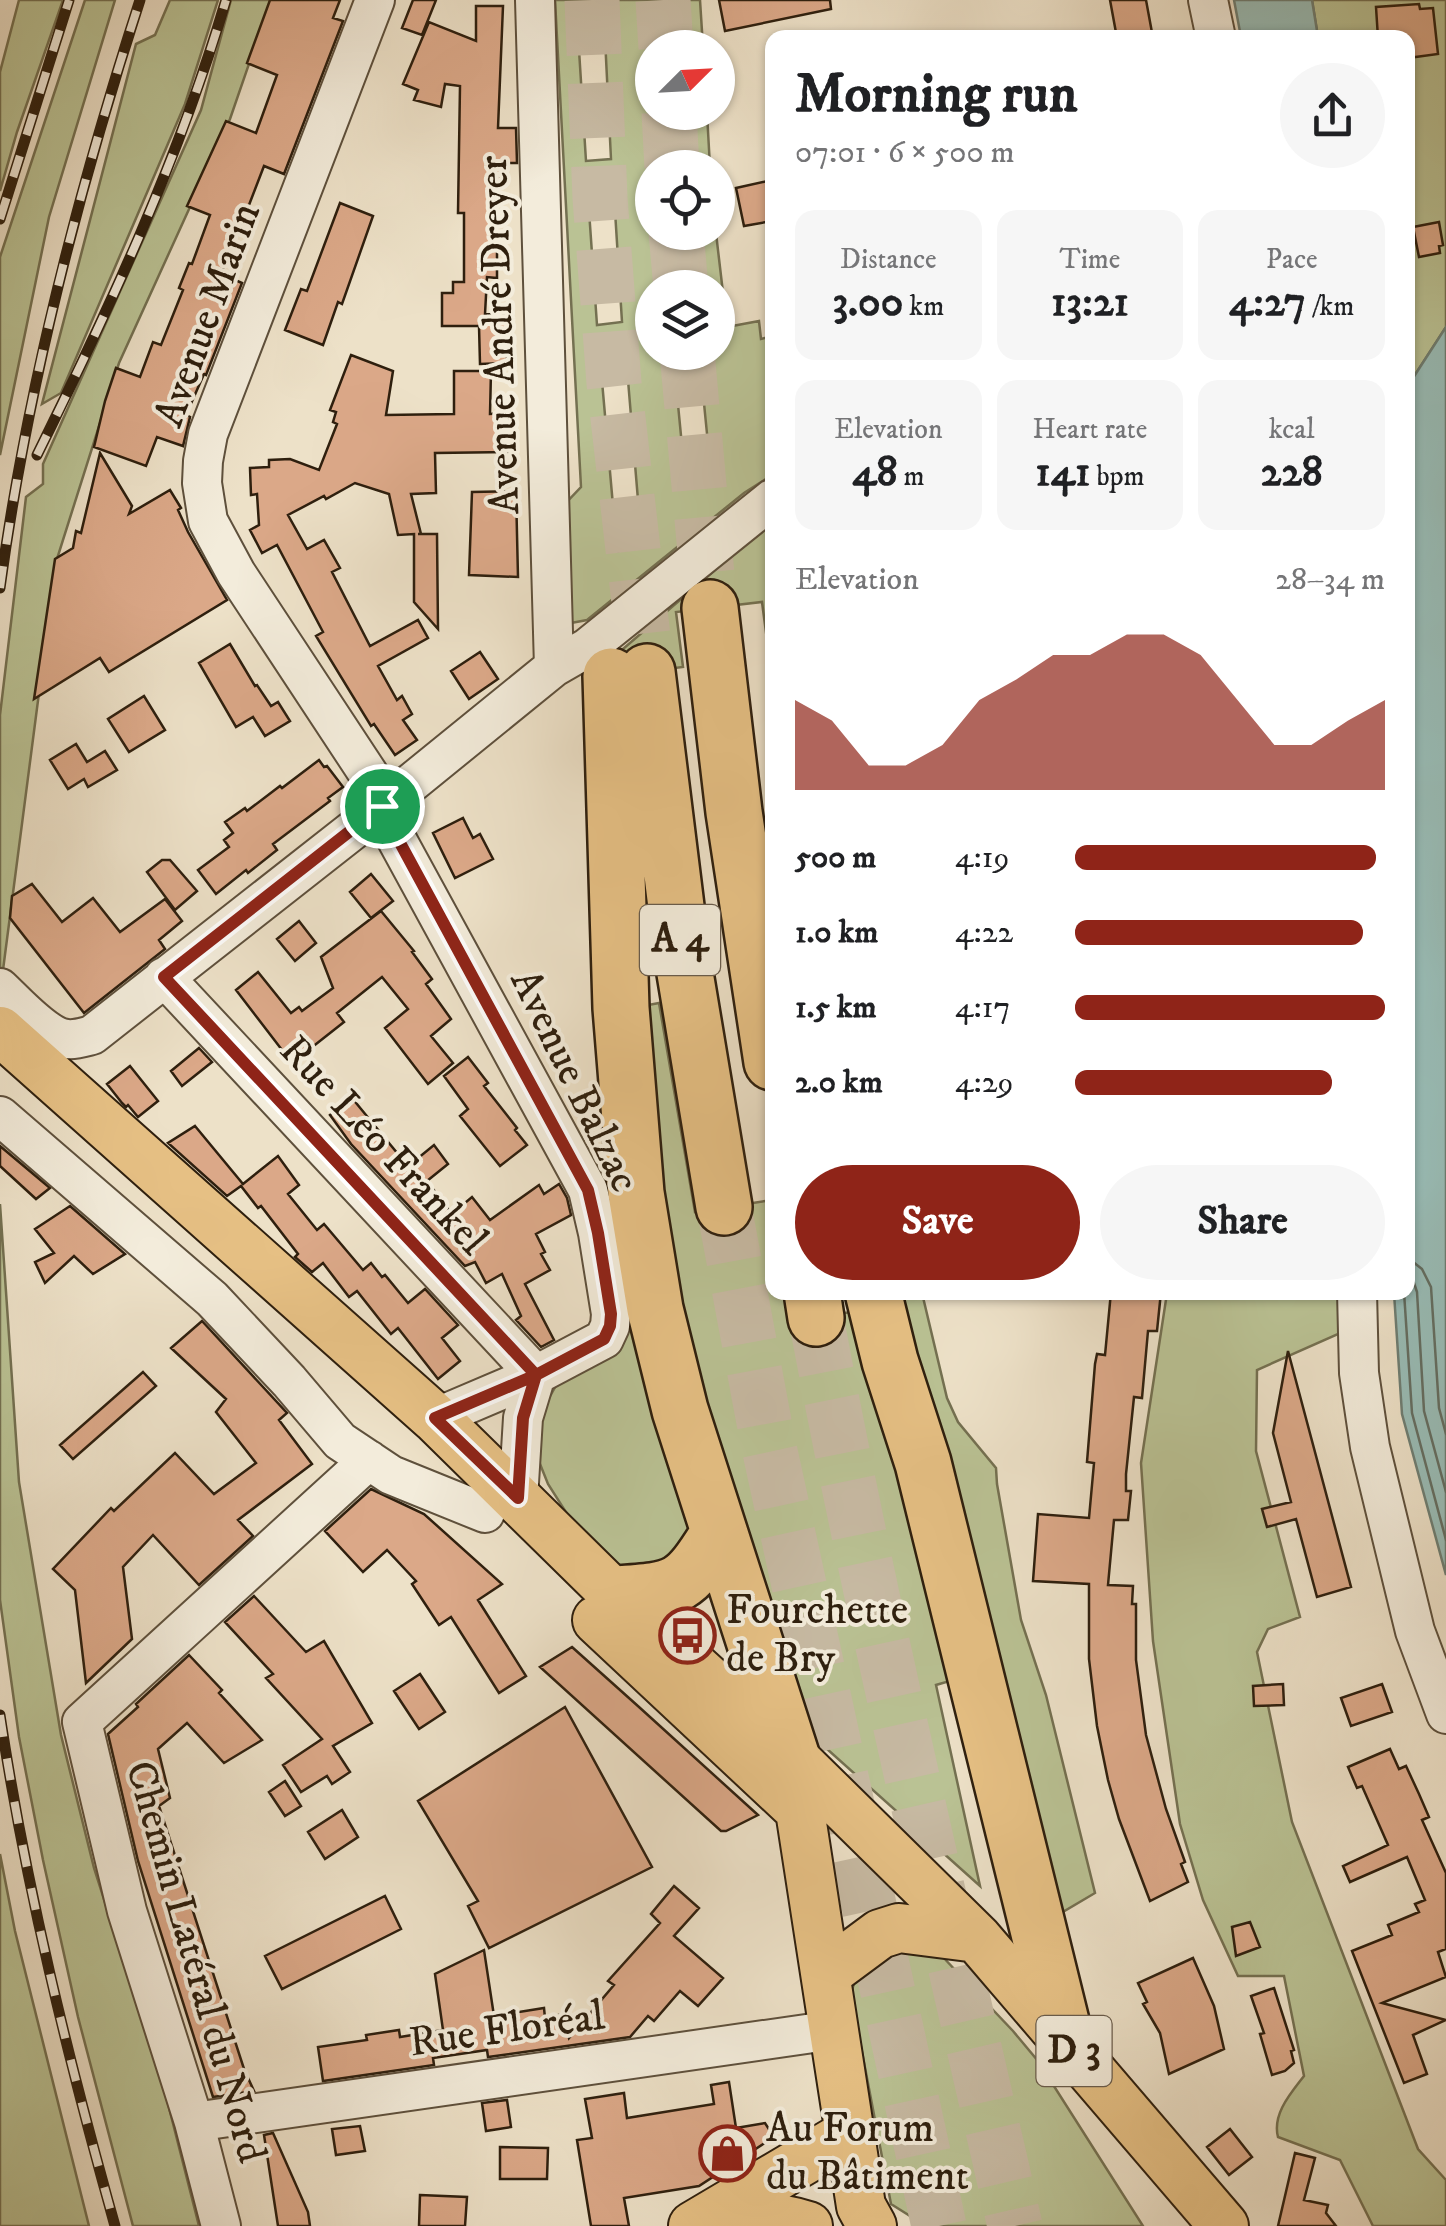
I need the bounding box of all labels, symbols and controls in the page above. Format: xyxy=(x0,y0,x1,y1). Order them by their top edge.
north arrow xyxy=(635,30,735,130)
map controls xyxy=(635,30,735,370)
text: Morning run xyxy=(795,61,1077,130)
button: share xyxy=(1280,63,1385,168)
text: 07:01 · 6 × 500 m xyxy=(795,133,1015,173)
button: locate xyxy=(635,150,735,250)
street label: Avenue André Dreyer xyxy=(468,154,532,515)
street label: Avenue Marin xyxy=(143,196,273,434)
text: Distance xyxy=(840,242,937,277)
text: Time xyxy=(1060,242,1120,277)
text: Pace xyxy=(1266,242,1318,277)
button: layers xyxy=(635,270,735,370)
text: 3.00 xyxy=(832,277,903,329)
text: 13:21 xyxy=(1051,277,1129,329)
text: 4:27 xyxy=(1229,277,1306,329)
text: km xyxy=(903,289,944,324)
text: /km xyxy=(1306,289,1354,324)
text: Elevation xyxy=(834,412,943,447)
text: Heart rate xyxy=(1033,412,1147,447)
text: kcal xyxy=(1269,412,1315,447)
text: 48 xyxy=(852,447,897,499)
text: 141 xyxy=(1035,447,1090,499)
text: 228 xyxy=(1261,447,1323,499)
text: m xyxy=(897,459,924,494)
text: bpm xyxy=(1090,459,1145,494)
text: Elevation xyxy=(795,560,919,600)
text: 28–34 m xyxy=(1275,560,1385,600)
pin xyxy=(340,764,425,849)
icon: arrive xyxy=(355,779,410,834)
text: 500 m xyxy=(795,838,876,878)
text: 4:19 xyxy=(955,838,1009,878)
road number: A 4 xyxy=(640,905,720,975)
text: 1.0 km xyxy=(795,913,878,953)
text: 4:22 xyxy=(955,913,1013,953)
street label: Avenue Balzac xyxy=(498,961,650,1201)
text: 1.5 km xyxy=(795,988,877,1028)
text: 4:17 xyxy=(955,988,1010,1028)
street label: Rue Léo Frankel xyxy=(268,1025,498,1267)
text: 2.0 km xyxy=(795,1063,883,1103)
text: 4:29 xyxy=(955,1063,1013,1103)
button: Save xyxy=(795,1165,1080,1280)
button: Share xyxy=(1100,1165,1385,1280)
place label: Fourchette de Bry xyxy=(726,1585,908,1685)
bus stop icon: Fourchette de Bry xyxy=(657,1605,717,1665)
street label: Chemin Latéral du Nord xyxy=(113,1755,277,2169)
street label: Rue Floréal xyxy=(406,1991,608,2069)
road number: D 3 xyxy=(1036,2016,1112,2086)
place label: Au Forum du Bâtiment xyxy=(766,2103,969,2203)
shop icon: Au Forum du Bâtiment xyxy=(697,2123,757,2183)

